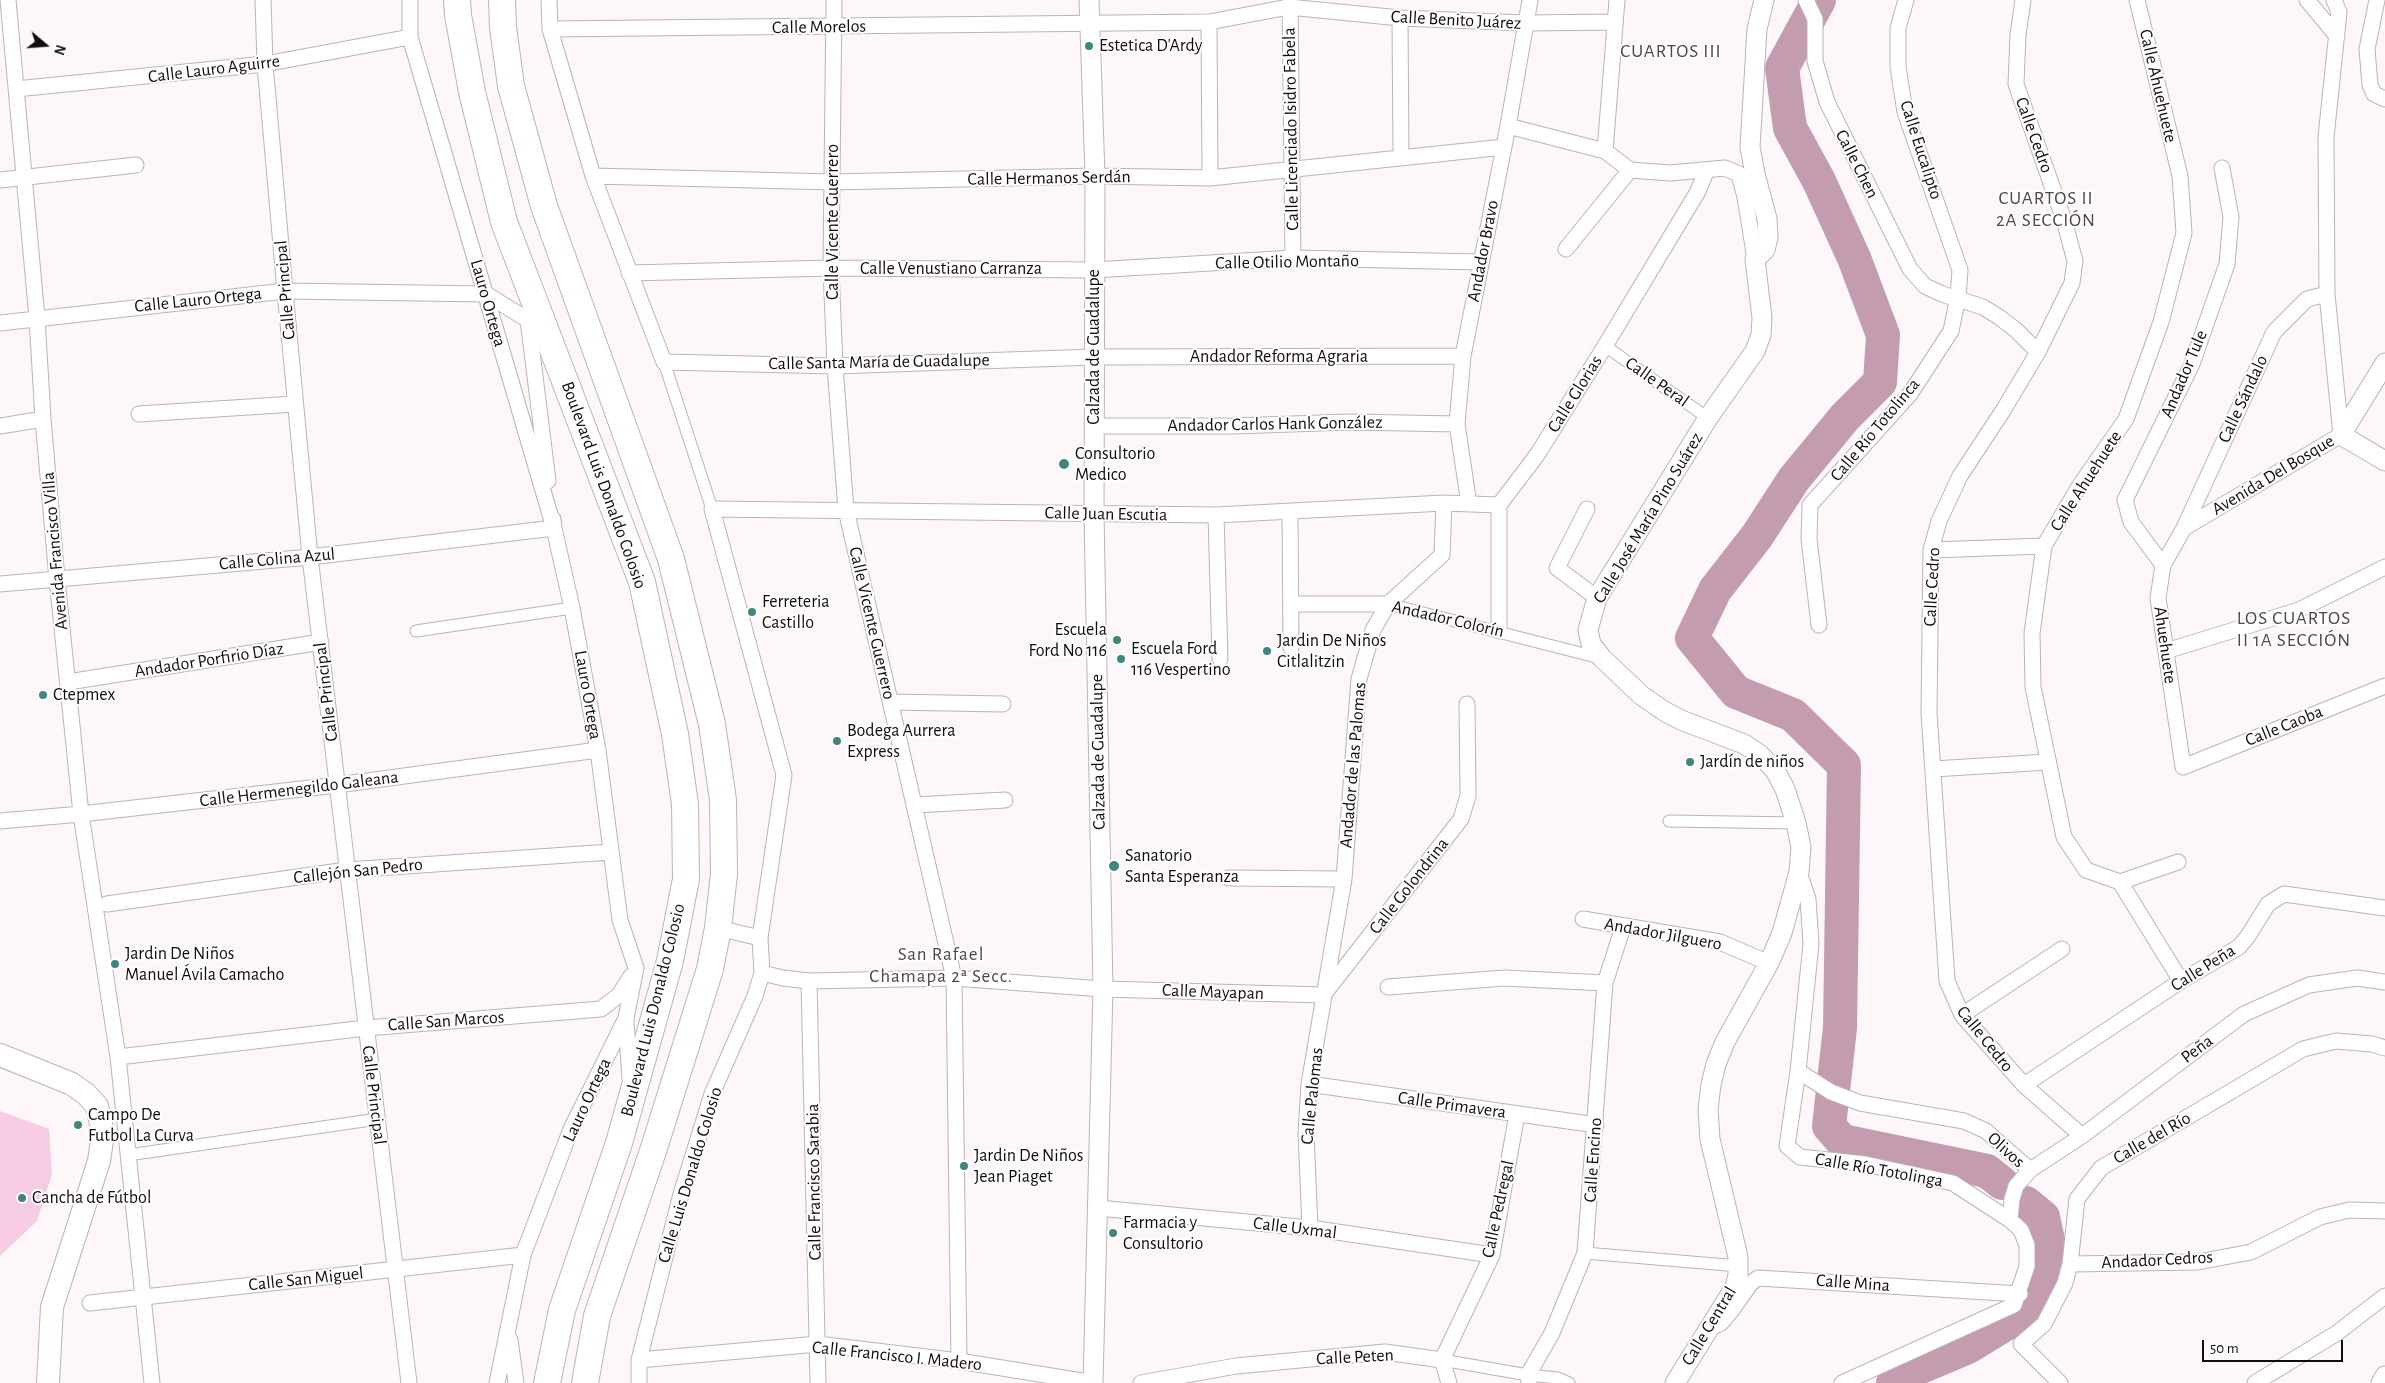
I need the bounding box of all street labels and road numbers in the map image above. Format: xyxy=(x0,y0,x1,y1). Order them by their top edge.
street label: Calle Benito Juárez xyxy=(1390,6,1522,34)
street label: Calle Morelos xyxy=(772,15,866,39)
street label: Calle Licenciado Isidro Fabela xyxy=(1278,27,1304,231)
street label: Calle Ahuehuete xyxy=(2134,27,2182,145)
street label: Calle Lauro Aguirre xyxy=(147,50,281,88)
street label: Calle Cedro xyxy=(2010,94,2058,176)
street label: Calle Eucalipto xyxy=(1895,98,1947,202)
street label: Calle Chen xyxy=(1831,126,1883,202)
street label: Calle Vicente Guerrero xyxy=(822,144,844,300)
street label: Calle Hermanos Serdán xyxy=(967,166,1131,190)
street label: Andador Bravo xyxy=(1463,198,1503,304)
street label: Calle Principal xyxy=(270,239,300,341)
street label: Calle Otilio Montaño xyxy=(1215,250,1359,274)
street label: Lauro Ortega xyxy=(465,257,511,349)
street label: Calle Venustiano Carranza xyxy=(860,258,1042,280)
street label: Calzada de Guadalupe xyxy=(1083,269,1105,425)
street label: Calle Lauro Ortega xyxy=(133,283,263,317)
street label: Andador Tule xyxy=(2156,327,2212,421)
street label: Andador Reforma Agraria xyxy=(1190,346,1368,368)
street label: Calle Santa María de Guadalupe xyxy=(768,349,990,375)
street label: Calle Glorias xyxy=(1543,352,1607,436)
street label: Calle Peral xyxy=(1621,352,1693,412)
street label: Calle Sándalo xyxy=(2213,352,2273,446)
street label: Calle Río Totolinca xyxy=(1826,374,1924,486)
street label: Boulevard Luis Donaldo Colosio xyxy=(556,378,652,592)
street label: Andador Carlos Hank González xyxy=(1167,411,1383,437)
street label: Calle Ahuehuete xyxy=(2045,427,2127,535)
street label: Calle José María Pino Suárez xyxy=(1588,429,1708,607)
street label: Avenida Del Bosque xyxy=(2208,430,2338,520)
street label: Avenida Francisco Villa xyxy=(37,471,73,631)
street label: Calle Juan Escutia xyxy=(1044,502,1168,526)
street label: Calle Colina Azul xyxy=(218,543,336,575)
street label: Calle Vicente Guerrero xyxy=(844,545,900,701)
street label: Calle Cedro xyxy=(1919,547,1945,627)
street label: Andador Colorín xyxy=(1390,596,1506,642)
street label: Ahuehuete xyxy=(2149,605,2181,685)
street label: Andador Porfirio Díaz xyxy=(133,638,285,682)
street label: Calle Principal xyxy=(309,641,343,743)
street label: Lauro Ortega xyxy=(570,649,606,741)
street label: Calzada de Guadalupe xyxy=(1086,674,1110,830)
street label: Andador de las Palomas xyxy=(1335,681,1371,849)
street label: Calle Caoba xyxy=(2242,701,2326,751)
street label: Calle Hermenegildo Galeana xyxy=(198,766,400,812)
street label: Calle Golondrina xyxy=(1365,833,1453,939)
street label: Callejón San Pedro xyxy=(292,853,424,889)
street label: Boulevard Luis Donaldo Colosio xyxy=(616,901,690,1119)
street label: Andador Jilguero xyxy=(1602,913,1724,955)
street label: Calle Peña xyxy=(2167,940,2239,996)
street label: Calle Mayapan xyxy=(1162,979,1264,1005)
street label: Calle Cedro xyxy=(1952,1001,2018,1077)
street label: Calle San Marcos xyxy=(387,1006,505,1036)
street label: Peña xyxy=(2177,1030,2217,1068)
street label: Calle Principal xyxy=(357,1044,391,1146)
street label: Calle Palomas xyxy=(1296,1046,1328,1146)
street label: Lauro Ortega xyxy=(558,1055,616,1145)
street label: Calle Luis Donaldo Colosio xyxy=(653,1084,727,1266)
street label: Calle Primavera xyxy=(1396,1087,1508,1123)
street label: Calle Francisco Sarabia xyxy=(802,1103,826,1261)
street label: Calle del Río xyxy=(2109,1107,2195,1169)
street label: Calle Encino xyxy=(1579,1117,1607,1203)
street label: Olivos xyxy=(1983,1128,2029,1172)
street label: Calle Río Totolinga xyxy=(1813,1148,1945,1192)
street label: Calle Pedregal xyxy=(1477,1158,1519,1260)
street label: Calle Uxmal xyxy=(1252,1212,1338,1244)
street label: Andador Cedros xyxy=(2101,1246,2213,1274)
street label: Calle San Miguel xyxy=(247,1262,365,1296)
street label: Calle Mina xyxy=(1815,1270,1891,1296)
street label: Calle Central xyxy=(1677,1282,1741,1370)
street label: Calle Francisco I. Madero xyxy=(811,1336,983,1376)
street label: Calle Peten xyxy=(1316,1344,1394,1370)

